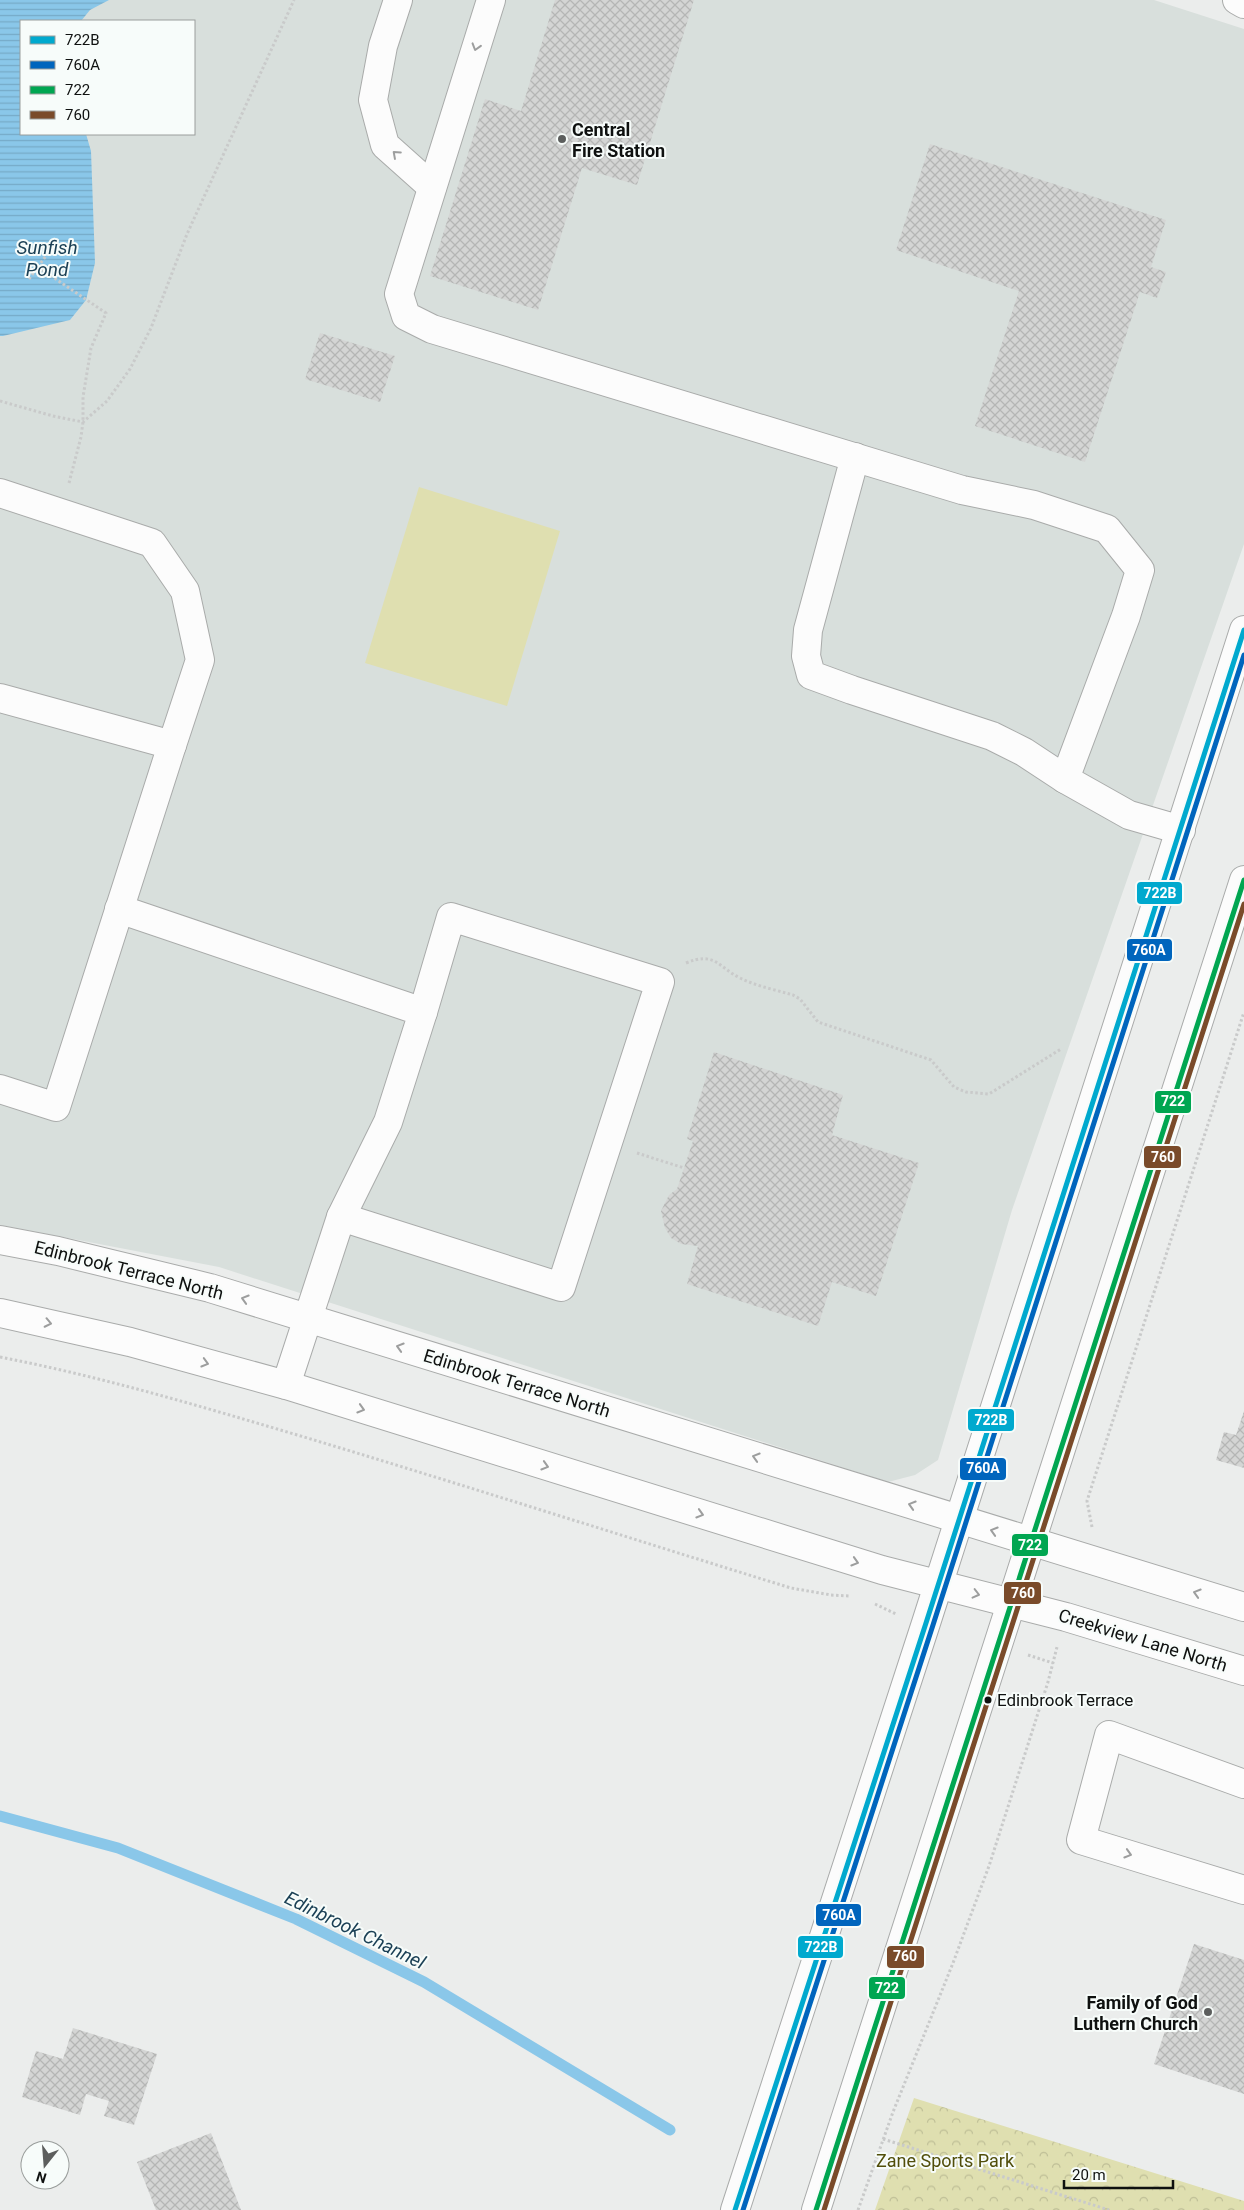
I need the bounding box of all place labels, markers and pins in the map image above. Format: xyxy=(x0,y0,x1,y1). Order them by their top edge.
place label: Central Fire Station xyxy=(572,119,665,161)
marker: Central Fire Station xyxy=(556,133,568,145)
place label: Edinbrook Terrace xyxy=(997,1690,1133,1710)
marker: Edinbrook Terrace xyxy=(983,1695,993,1705)
place label: Family of God Luthern Church xyxy=(1074,1992,1198,2034)
marker: Family of God Luthern Church xyxy=(1202,2006,1214,2018)

